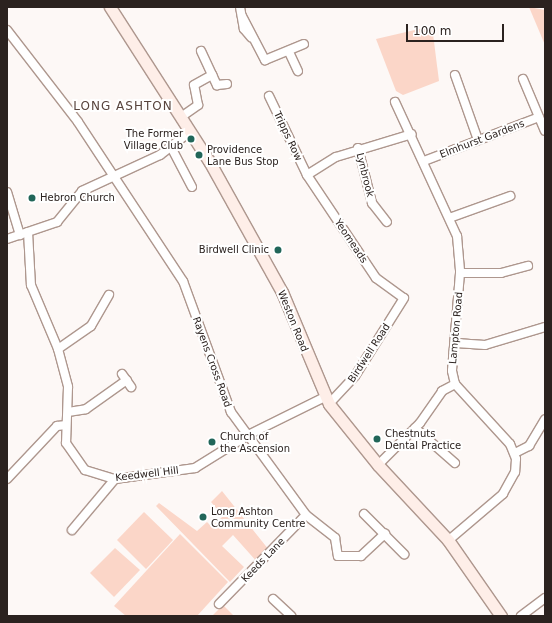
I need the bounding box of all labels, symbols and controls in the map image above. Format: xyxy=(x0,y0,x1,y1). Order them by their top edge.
scale bar xyxy=(408,16,506,42)
text: 100 m xyxy=(413,24,451,38)
district label: LONG ASHTON xyxy=(73,100,173,114)
street label: Tripps Row xyxy=(271,109,305,163)
street label: Elmhurst Gardens xyxy=(438,117,526,161)
place label: The Former Village Club xyxy=(124,127,183,150)
marker: The Former Village Club xyxy=(186,134,196,144)
place label: Providence Lane Bus Stop xyxy=(207,143,279,166)
marker: Providence Lane Bus Stop xyxy=(194,150,204,160)
street label: Lynbrook xyxy=(354,152,376,198)
place label: Hebron Church xyxy=(40,192,115,204)
marker: Hebron Church xyxy=(27,193,37,203)
street label: Yeomeads xyxy=(332,217,370,265)
place label: Birdwell Clinic xyxy=(199,244,269,256)
marker: Birdwell Clinic xyxy=(272,244,284,256)
street label: Weston Road xyxy=(275,288,311,354)
street label: Lampton Road xyxy=(447,291,465,365)
street label: Rayens Cross Road xyxy=(190,315,234,409)
street label: Birdwell Road xyxy=(345,321,393,385)
place label: Chestnuts Dental Practice xyxy=(385,427,461,450)
place label: Church of the Ascension xyxy=(220,430,290,454)
marker: Chestnuts Dental Practice xyxy=(372,434,382,444)
marker: Church of the Ascension xyxy=(207,437,217,447)
street label: Keedwell Hill xyxy=(115,464,179,484)
place label: Long Ashton Community Centre xyxy=(211,505,305,528)
marker: Long Ashton Community Centre xyxy=(198,512,208,522)
street label: Keeds Lane xyxy=(239,535,287,585)

